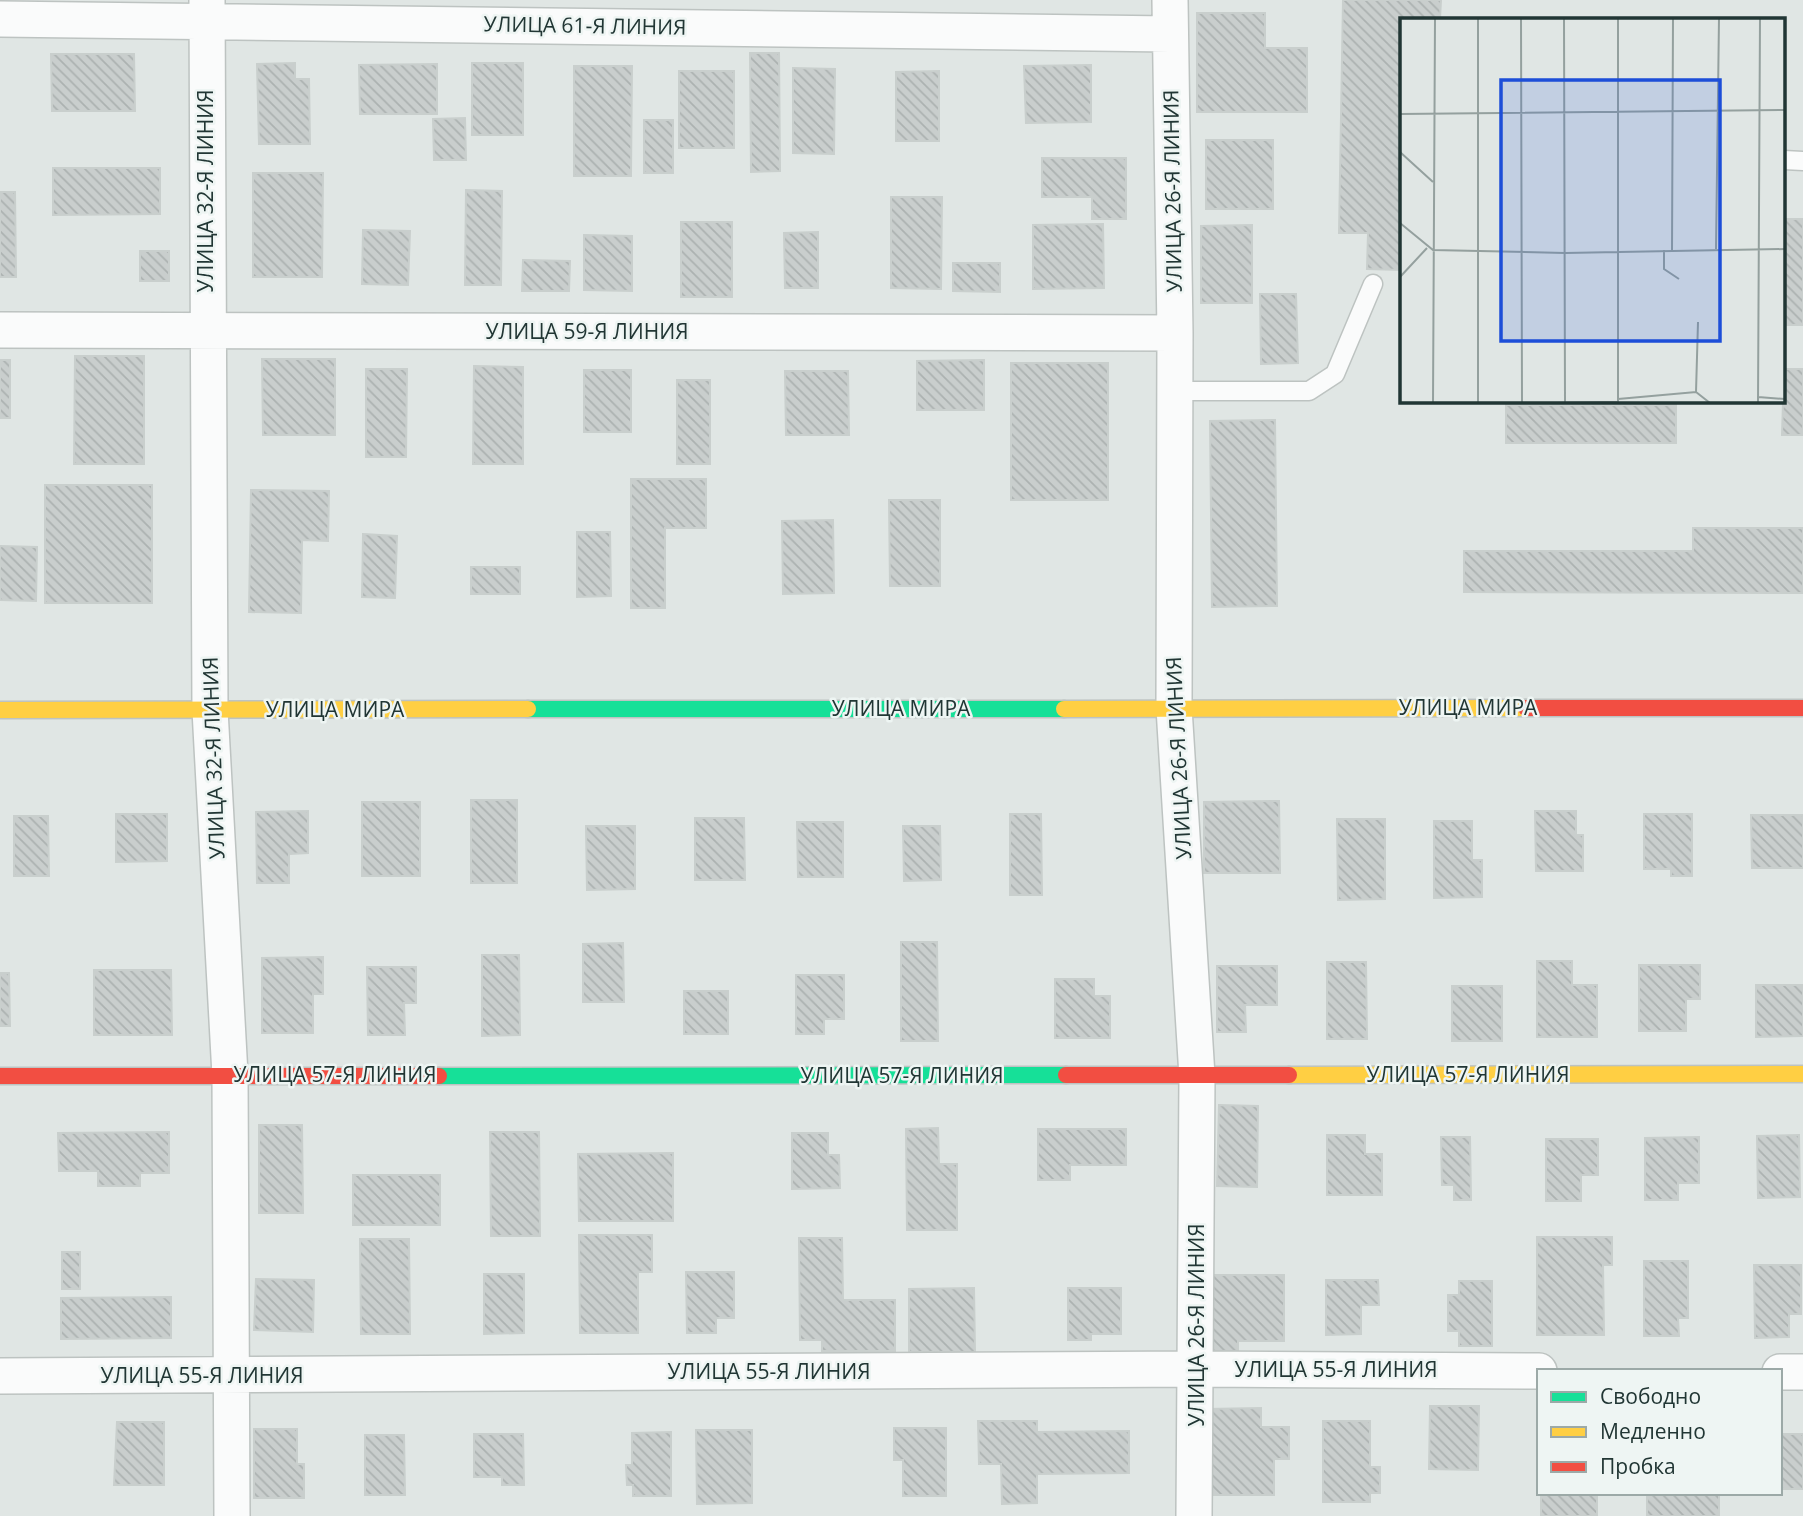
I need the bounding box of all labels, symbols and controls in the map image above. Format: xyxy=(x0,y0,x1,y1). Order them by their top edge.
street label: УЛИЦА 61-Я ЛИНИЯ xyxy=(483,9,687,41)
inset map xyxy=(1400,18,1786,402)
street label: УЛИЦА 26-Я ЛИНИЯ xyxy=(1156,89,1188,293)
street label: УЛИЦА 32-Я ЛИНИЯ xyxy=(191,90,219,292)
street label: УЛИЦА 59-Я ЛИНИЯ xyxy=(486,317,688,345)
street label: УЛИЦА 32-Я ЛИНИЯ xyxy=(195,656,231,860)
street label: УЛИЦА 26-Я ЛИНИЯ xyxy=(1159,656,1197,860)
street label: УЛИЦА МИРА xyxy=(1399,693,1538,721)
street label: УЛИЦА МИРА xyxy=(832,694,971,722)
street label: УЛИЦА МИРА xyxy=(266,695,405,723)
street label: УЛИЦА 57-Я ЛИНИЯ xyxy=(234,1060,436,1088)
street label: УЛИЦА 57-Я ЛИНИЯ xyxy=(1367,1060,1569,1088)
street label: УЛИЦА 57-Я ЛИНИЯ xyxy=(801,1061,1003,1089)
street label: УЛИЦА 26-Я ЛИНИЯ xyxy=(1182,1224,1210,1426)
street label: УЛИЦА 55-Я ЛИНИЯ xyxy=(1235,1355,1437,1383)
street label: УЛИЦА 55-Я ЛИНИЯ xyxy=(668,1357,870,1385)
street label: УЛИЦА 55-Я ЛИНИЯ xyxy=(101,1361,303,1389)
legend xyxy=(1537,1369,1782,1495)
text: Свободно xyxy=(1600,1382,1701,1410)
text: Медленно xyxy=(1600,1417,1706,1445)
text: Пробка xyxy=(1600,1452,1676,1480)

